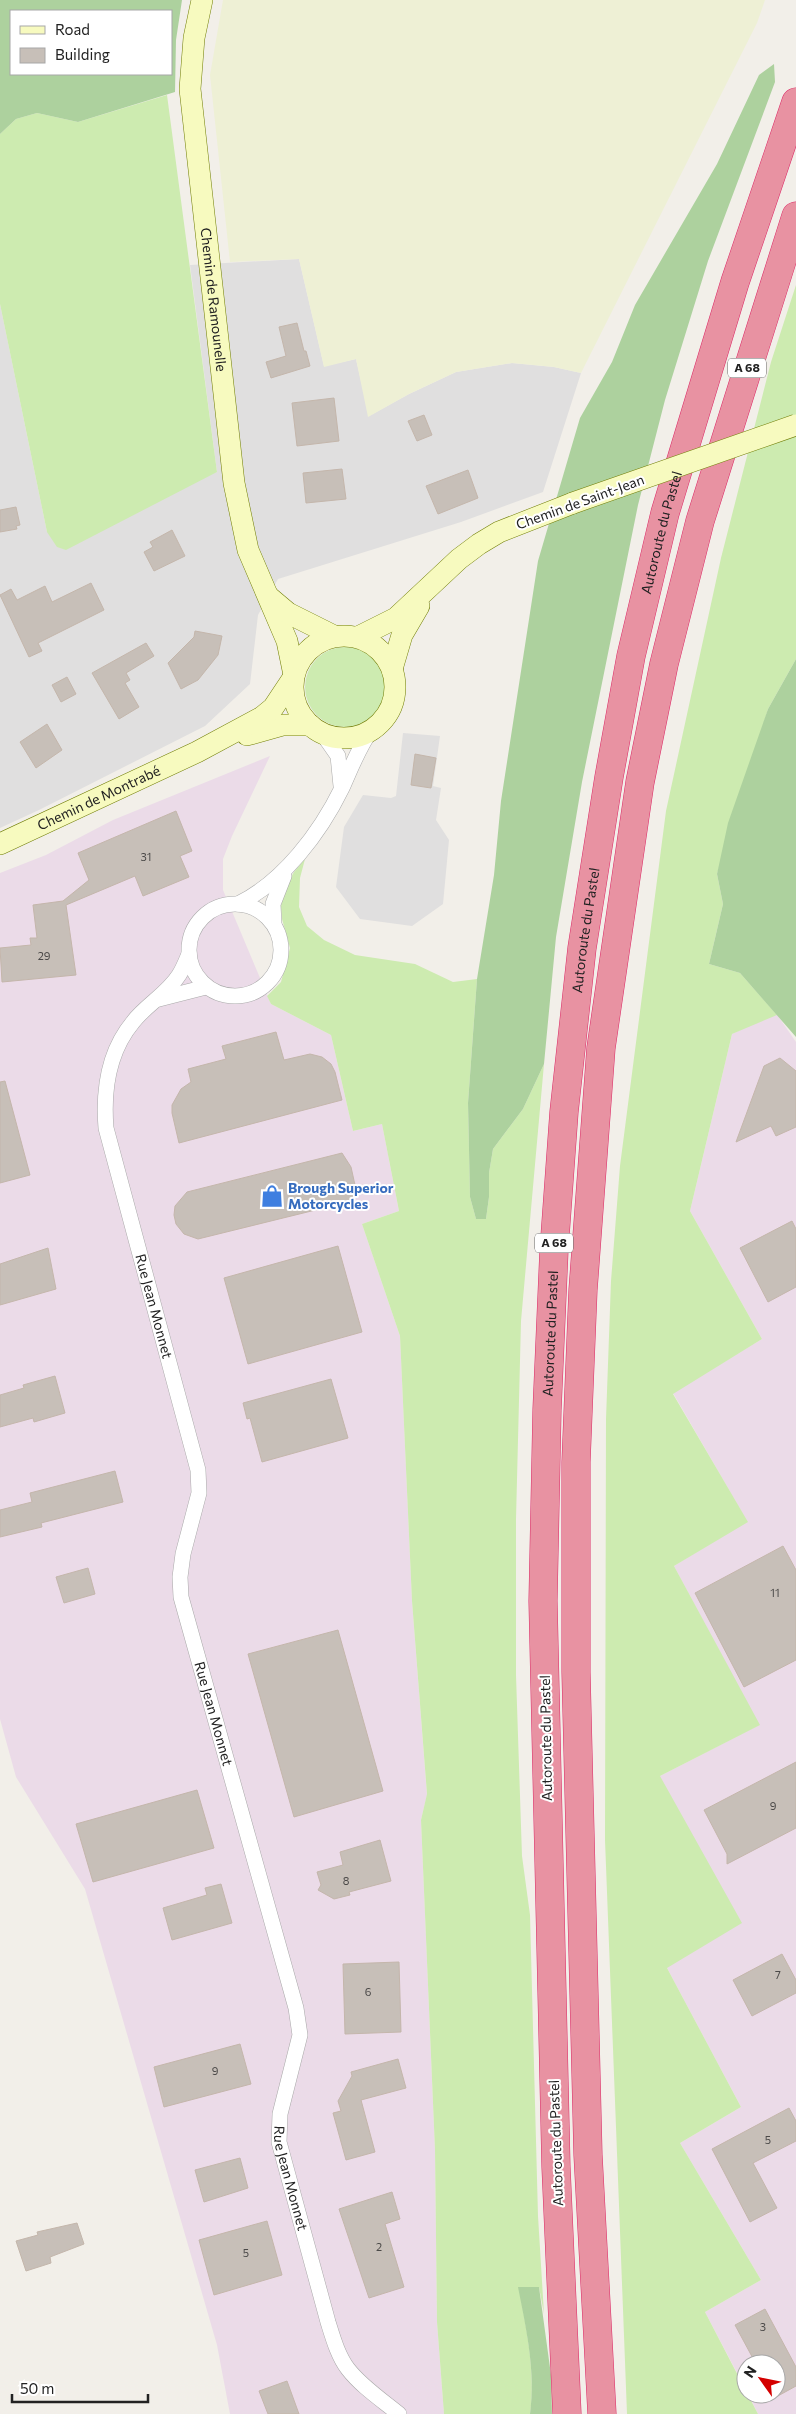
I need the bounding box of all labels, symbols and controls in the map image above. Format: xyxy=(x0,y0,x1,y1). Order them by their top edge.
legend xyxy=(10,10,172,75)
text: Road xyxy=(55,20,90,38)
text: Building xyxy=(55,45,110,63)
street label: Chemin de Ramounelle xyxy=(198,227,231,373)
road number: A 68 xyxy=(728,358,766,378)
street label: Autoroute du Pastel xyxy=(637,469,685,596)
street label: Chemin de Saint-Jean xyxy=(513,470,646,533)
street label: Chemin de Montrabé xyxy=(34,761,163,833)
house number: 31 xyxy=(141,850,151,863)
street label: Autoroute du Pastel xyxy=(568,866,603,994)
house number: 29 xyxy=(38,949,51,962)
place label: Brough Superior Motorcycles xyxy=(288,1179,394,1212)
shop icon: Brough Superior Motorcycles xyxy=(259,1183,285,1209)
road number: A 68 xyxy=(535,1234,573,1252)
street label: Rue Jean Monnet xyxy=(132,1252,177,1361)
street label: Autoroute du Pastel xyxy=(539,1270,561,1397)
house number: 11 xyxy=(770,1586,780,1599)
street label: Rue Jean Monnet xyxy=(191,1659,237,1768)
street label: Autoroute du Pastel xyxy=(536,1675,555,1801)
house number: 9 xyxy=(770,1799,777,1812)
house number: 8 xyxy=(343,1874,350,1887)
house number: 7 xyxy=(775,1968,781,1981)
house number: 6 xyxy=(365,1985,372,1998)
house number: 9 xyxy=(212,2064,219,2077)
street label: Autoroute du Pastel xyxy=(545,2080,566,2206)
street label: Rue Jean Monnet xyxy=(271,2125,312,2232)
house number: 5 xyxy=(765,2133,771,2146)
house number: 2 xyxy=(376,2240,382,2253)
house number: 5 xyxy=(243,2246,249,2259)
house number: 3 xyxy=(760,2320,766,2333)
north arrow xyxy=(736,2354,786,2404)
text: N xyxy=(740,2363,760,2381)
scale bar xyxy=(12,2372,149,2404)
text: 50 m xyxy=(20,2379,54,2397)

